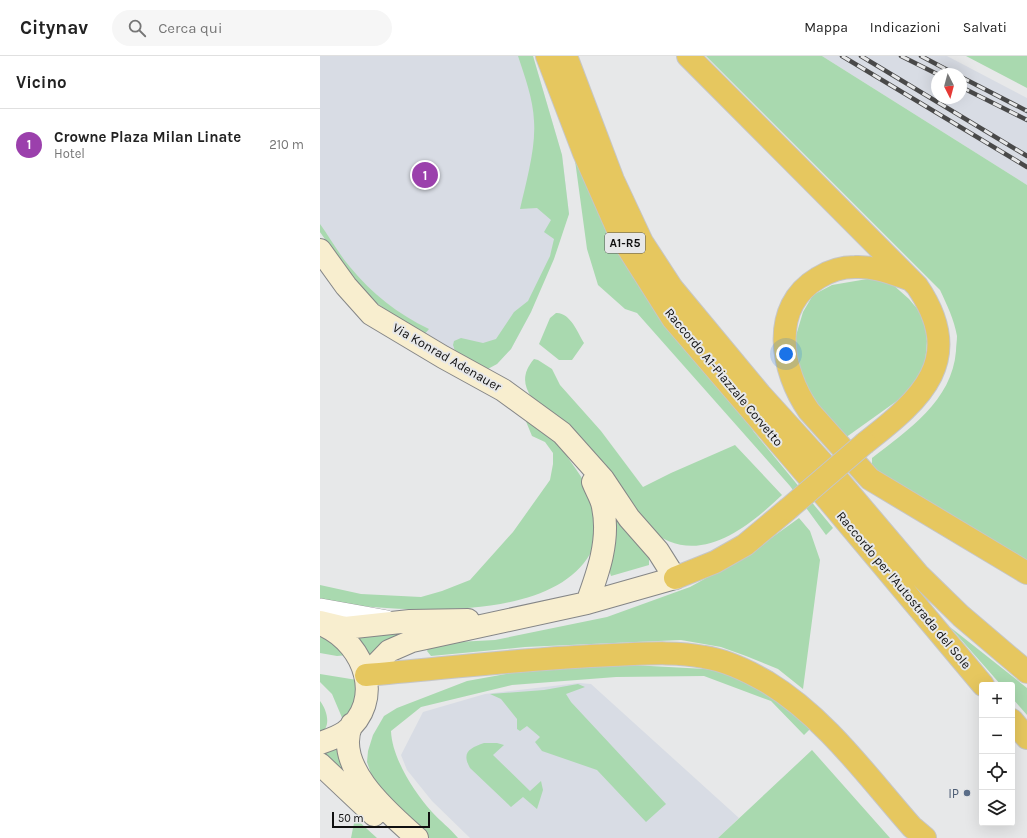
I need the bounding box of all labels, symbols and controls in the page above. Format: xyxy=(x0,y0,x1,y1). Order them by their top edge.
search box xyxy=(112,10,392,46)
text: Citynav xyxy=(20,17,88,39)
icon: search xyxy=(126,17,148,39)
text: Cerca qui xyxy=(158,19,222,37)
text: Mappa xyxy=(804,19,848,36)
text: Indicazioni xyxy=(870,19,941,36)
text: Salvati xyxy=(963,19,1007,36)
north arrow xyxy=(931,68,967,104)
text: Vicino xyxy=(16,72,67,92)
text: Crowne Plaza Milan Linate xyxy=(54,128,241,146)
text: 1 xyxy=(27,137,31,152)
text: 210 m xyxy=(269,137,304,152)
text: Hotel xyxy=(54,146,85,161)
pin: 1 xyxy=(412,160,438,190)
road number: A1-R5 xyxy=(605,233,645,253)
street label: Raccordo A1-Piazzale Corvetto xyxy=(662,305,786,449)
street label: Via Konrad Adenauer xyxy=(390,320,504,394)
your location xyxy=(776,344,796,364)
street label: Raccordo per l'Autostrada del Sole xyxy=(834,508,975,672)
map controls xyxy=(979,682,1015,826)
button: + xyxy=(979,682,1015,718)
button: − xyxy=(979,718,1015,754)
button: locate xyxy=(979,754,1015,790)
place label: IP xyxy=(948,786,959,801)
marker: IP xyxy=(962,788,972,798)
button: layers xyxy=(979,790,1015,826)
scale bar xyxy=(332,810,430,829)
text: 50 m xyxy=(338,812,364,825)

